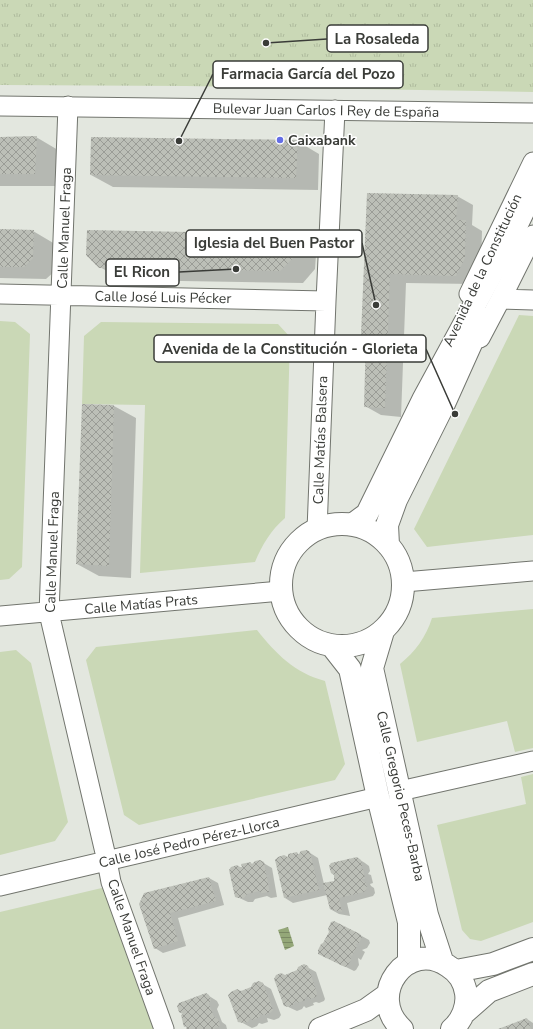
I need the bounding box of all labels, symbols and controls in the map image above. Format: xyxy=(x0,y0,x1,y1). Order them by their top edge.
callout: La Rosaleda xyxy=(327,25,428,52)
text: La Rosaleda xyxy=(335,29,420,49)
callout: Farmacia García del Pozo xyxy=(213,61,403,88)
text: Farmacia García del Pozo xyxy=(221,64,396,84)
street label: Bulevar Juan Carlos I Rey de España xyxy=(213,99,439,122)
place label: Caixabank xyxy=(288,131,356,150)
marker: Caixabank xyxy=(275,135,285,145)
street label: Calle Manuel Fraga xyxy=(53,167,76,289)
street label: Avenida de la Constitución xyxy=(439,191,526,350)
callout: Iglesia del Buen Pastor xyxy=(186,230,362,257)
text: Iglesia del Buen Pastor xyxy=(194,233,354,253)
callout: El Ricon xyxy=(106,259,179,286)
text: El Ricon xyxy=(114,262,170,282)
street label: Calle José Luis Pécker xyxy=(95,287,231,308)
callout: Avenida de la Constitución - Glorieta xyxy=(154,335,426,362)
text: Avenida de la Constitución - Glorieta xyxy=(162,339,418,359)
street label: Calle Matías Balsera xyxy=(309,375,332,505)
street label: Calle Manuel Fraga xyxy=(41,491,64,613)
street label: Calle Matías Prats xyxy=(83,590,199,619)
street label: Calle Gregorio Peces-Barba xyxy=(372,709,429,883)
street label: Calle José Pedro Pérez-Llorca xyxy=(97,812,281,873)
street label: Calle Manuel Fraga xyxy=(103,876,160,998)

